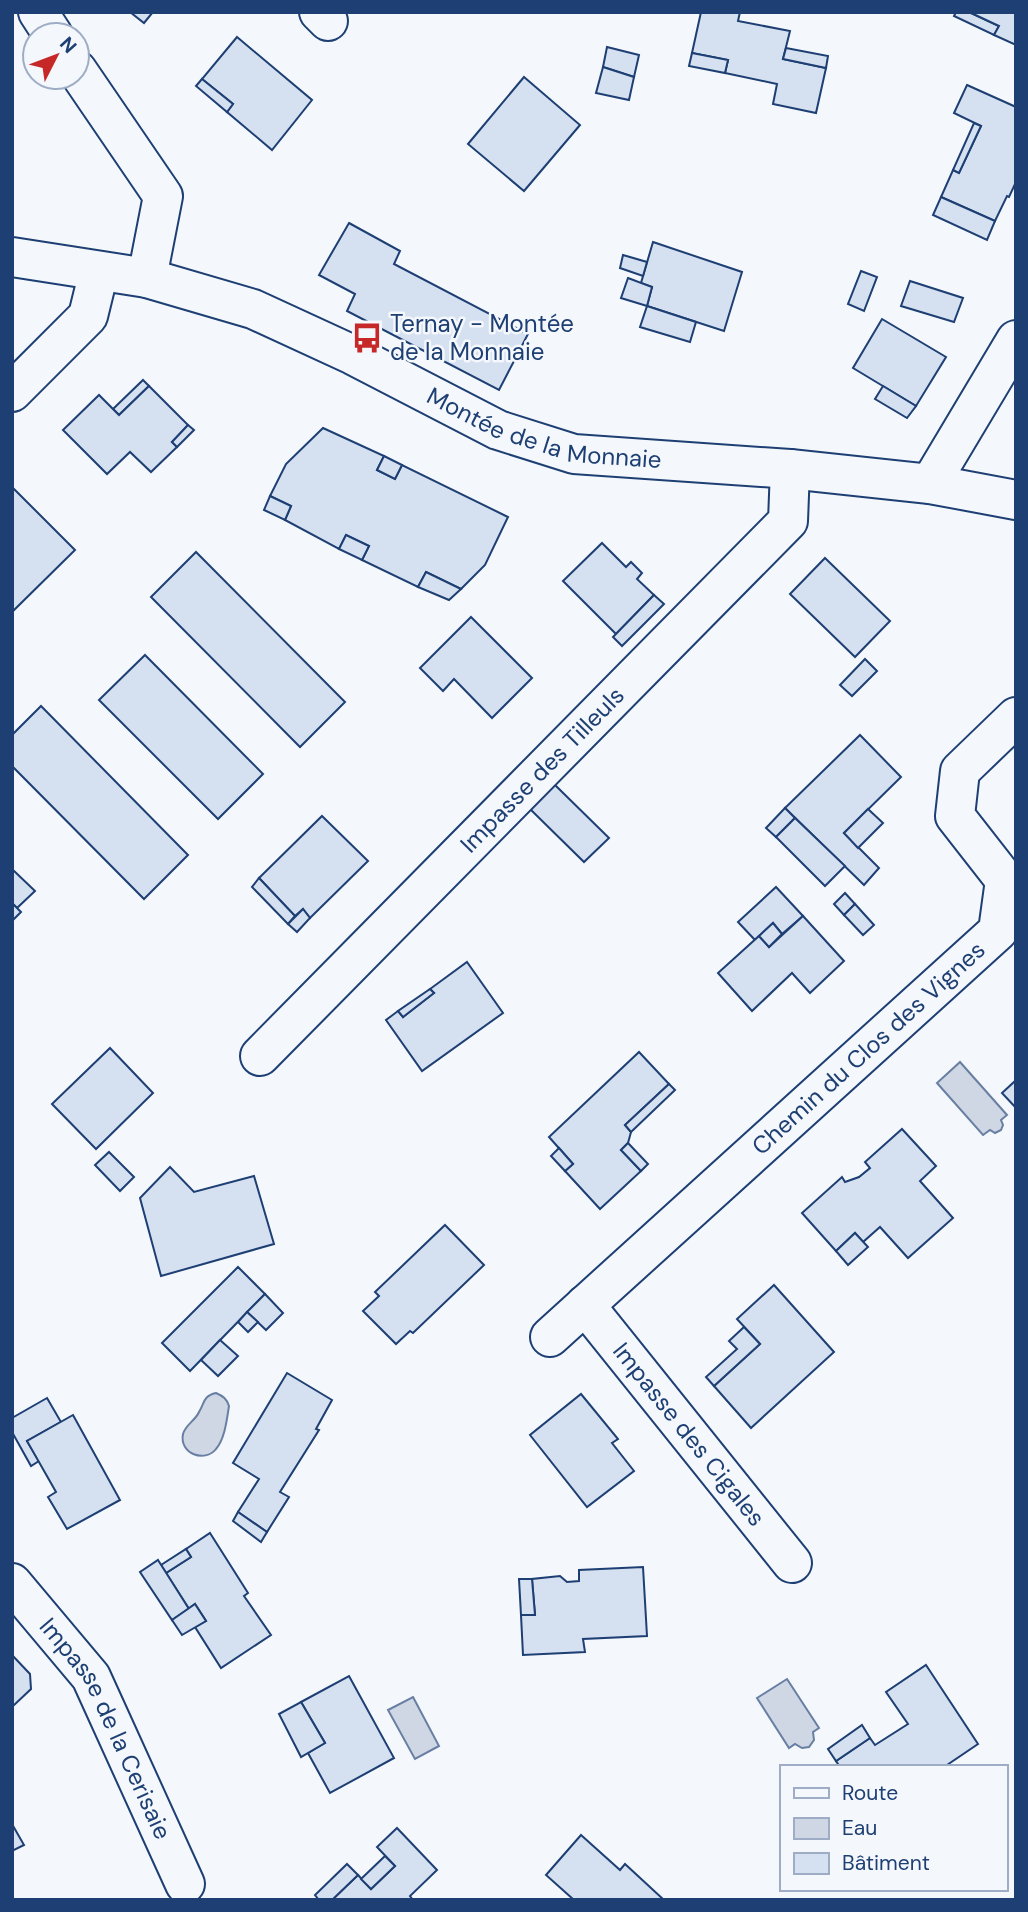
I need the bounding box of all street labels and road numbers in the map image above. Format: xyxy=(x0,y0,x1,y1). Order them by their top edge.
street label: Montée de la Monnaie xyxy=(422,380,662,475)
street label: Impasse des Tilleuls xyxy=(453,680,631,859)
street label: Chemin du Clos des Vignes xyxy=(745,934,991,1162)
street label: Impasse des Cigales xyxy=(606,1336,772,1532)
street label: Impasse de la Cerisaie xyxy=(33,1611,179,1844)

